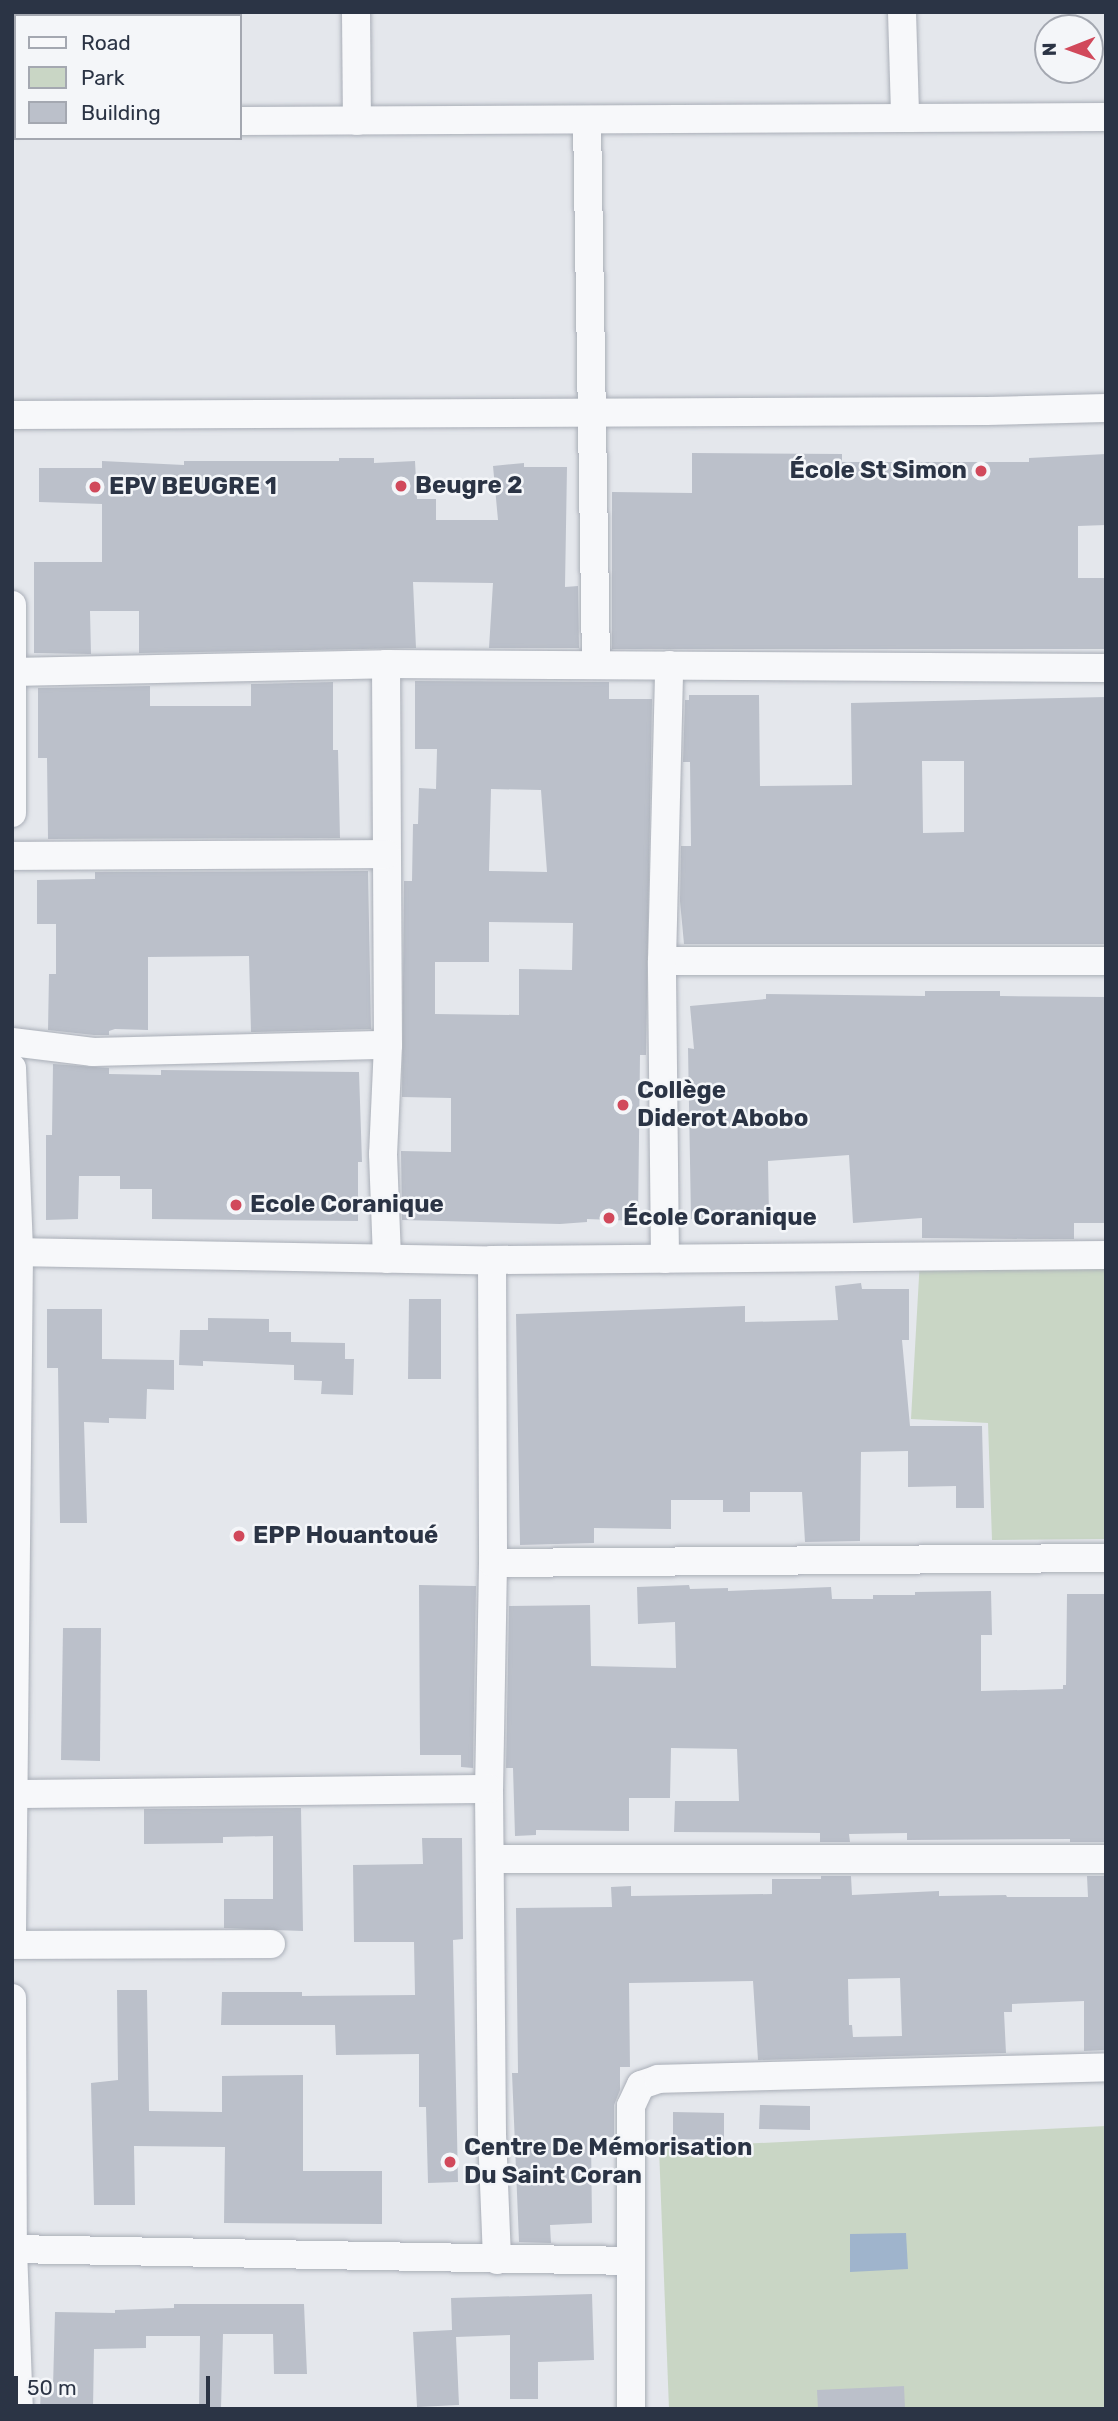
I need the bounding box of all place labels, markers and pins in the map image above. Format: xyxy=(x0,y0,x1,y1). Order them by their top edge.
place label: École St Simon xyxy=(790,457,967,485)
marker: École St Simon xyxy=(973,463,989,479)
place label: Beugre 2 xyxy=(415,472,523,500)
place label: EPV BEUGRE 1 xyxy=(109,473,278,501)
marker: Beugre 2 xyxy=(393,478,409,494)
marker: EPV BEUGRE 1 xyxy=(87,479,103,495)
place label: Collège Diderot Abobo xyxy=(637,1077,809,1133)
marker: Collège Diderot Abobo xyxy=(615,1097,631,1113)
place label: Ecole Coranique xyxy=(250,1191,444,1219)
marker: Ecole Coranique xyxy=(228,1197,244,1213)
place label: École Coranique xyxy=(623,1204,817,1232)
marker: École Coranique xyxy=(601,1210,617,1226)
place label: EPP Houantoué xyxy=(253,1522,439,1550)
marker: EPP Houantoué xyxy=(231,1528,247,1544)
place label: Centre De Mémorisation Du Saint Coran xyxy=(464,2134,752,2190)
marker: Centre De Mémorisation Du Saint Coran xyxy=(442,2154,458,2170)

